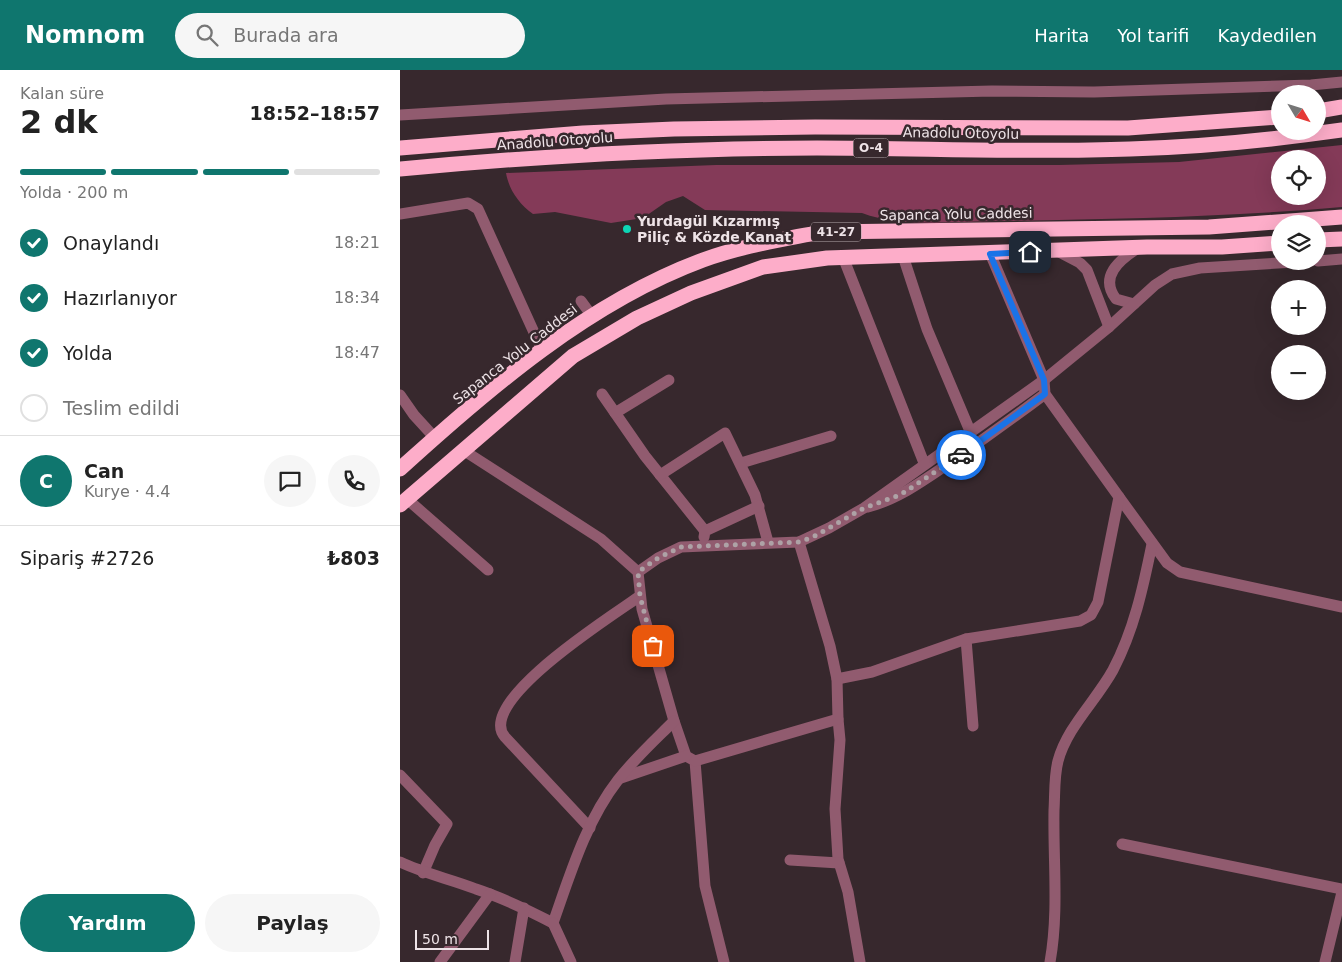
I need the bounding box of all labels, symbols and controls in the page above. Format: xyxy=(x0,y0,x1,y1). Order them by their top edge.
search box xyxy=(175,13,525,58)
text: Nomnom xyxy=(25,21,145,49)
icon: search xyxy=(193,21,221,49)
text: Burada ara xyxy=(233,24,339,46)
text: Harita xyxy=(1034,25,1089,46)
text: Yol tarifi xyxy=(1117,25,1189,46)
text: Kaydedilen xyxy=(1217,25,1317,46)
text: Kalan süre xyxy=(20,84,104,103)
north arrow xyxy=(1271,85,1326,140)
map controls xyxy=(1271,85,1326,400)
text: 18:52–18:57 xyxy=(250,102,380,124)
text: 2 dk xyxy=(20,103,98,141)
street label: Anadolu Otoyolu xyxy=(903,124,1019,142)
street label: Anadolu Otoyolu xyxy=(496,129,614,153)
road number: O-4 xyxy=(854,138,888,158)
button: locate xyxy=(1271,150,1326,205)
text: Yolda · 200 m xyxy=(20,183,128,202)
street label: Sapanca Yolu Caddesi xyxy=(879,205,1033,223)
place label: Yurdagül Kızarmış Piliç & Közde Kanat xyxy=(636,213,791,245)
button: layers xyxy=(1271,215,1326,270)
road number: 41-27 xyxy=(811,222,861,242)
marker: Yurdagül Kızarmış Piliç & Közde Kanat xyxy=(621,223,633,235)
icon: check xyxy=(20,229,48,257)
pin xyxy=(1009,231,1051,273)
text: Onaylandı xyxy=(63,232,159,254)
text: 18:21 xyxy=(334,233,380,252)
icon: home xyxy=(1016,238,1044,266)
button: + xyxy=(1271,280,1326,335)
icon: check xyxy=(20,284,48,312)
text: Hazırlanıyor xyxy=(63,287,177,309)
text: 18:34 xyxy=(334,288,380,307)
street label: Sapanca Yolu Caddesi xyxy=(450,301,580,407)
icon: check xyxy=(20,339,48,367)
text: Yolda xyxy=(63,342,113,364)
text: 18:47 xyxy=(334,343,380,362)
button: − xyxy=(1271,345,1326,400)
text: Teslim edildi xyxy=(63,397,180,419)
courier xyxy=(936,430,986,480)
icon: car xyxy=(947,441,975,469)
button: chat xyxy=(264,455,316,507)
button: phone xyxy=(328,455,380,507)
text: Can xyxy=(84,460,124,482)
text: C xyxy=(39,470,53,492)
text: Kurye · 4.4 xyxy=(84,482,170,501)
text: Sipariş #2726 xyxy=(20,547,154,569)
text: ₺803 xyxy=(327,547,380,569)
pin xyxy=(632,625,674,667)
icon: bag xyxy=(639,632,667,660)
button: Yardım xyxy=(20,894,195,952)
button: Paylaş xyxy=(205,894,380,952)
scale bar xyxy=(415,927,489,950)
text: 50 m xyxy=(422,931,458,947)

